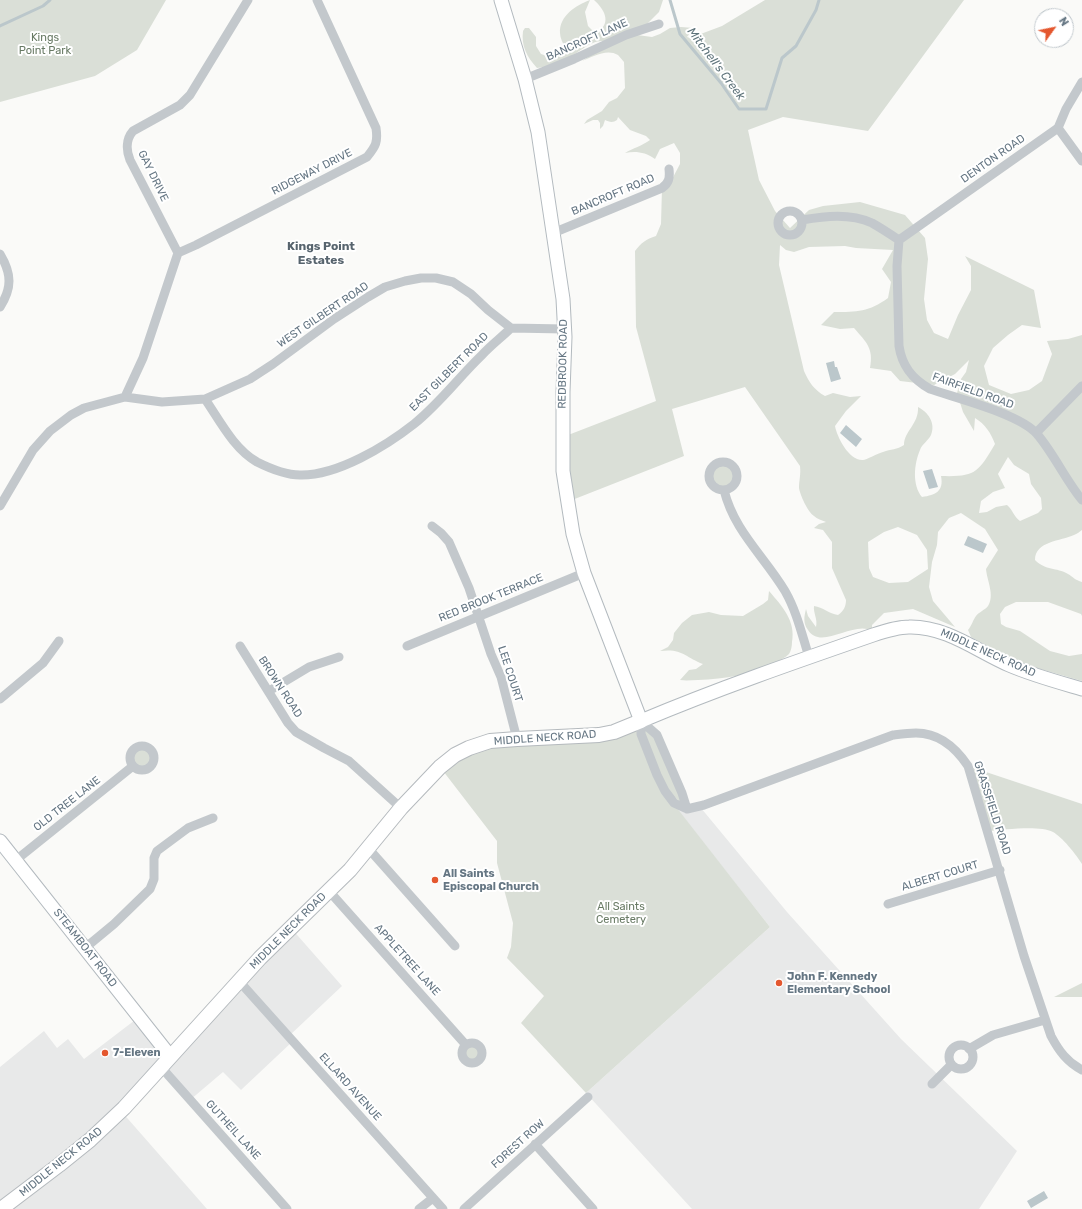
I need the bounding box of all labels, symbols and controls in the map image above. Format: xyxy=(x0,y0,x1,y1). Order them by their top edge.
north arrow xyxy=(1034,8,1074,48)
text: N xyxy=(1056,15,1071,29)
street label: BANCROFT LANE xyxy=(544,16,630,64)
water label: Mitchell's Creek xyxy=(684,25,748,103)
park label: Kings Point Park xyxy=(19,31,71,57)
street label: DENTON ROAD xyxy=(958,132,1028,186)
street label: RIDGEWAY DRIVE xyxy=(270,146,354,198)
street label: GAY DRIVE xyxy=(135,148,171,204)
street label: BANCROFT ROAD xyxy=(569,172,657,218)
district label: Kings Point Estates xyxy=(287,240,355,268)
street label: WEST GILBERT ROAD xyxy=(275,279,371,351)
street label: REDBROOK ROAD xyxy=(556,319,570,409)
street label: EAST GILBERT ROAD xyxy=(407,330,491,414)
street label: FAIRFIELD ROAD xyxy=(931,370,1015,412)
street label: RED BROOK TERRACE xyxy=(437,571,545,625)
street label: MIDDLE NECK ROAD xyxy=(938,626,1038,680)
street label: LEE COURT xyxy=(495,644,525,704)
street label: BROWN ROAD xyxy=(255,654,305,720)
street label: MIDDLE NECK ROAD xyxy=(493,728,597,748)
street label: GRASSFIELD ROAD xyxy=(971,760,1013,856)
street label: OLD TREE LANE xyxy=(31,774,103,834)
street label: ALBERT COURT xyxy=(900,858,980,894)
place label: All Saints Episcopal Church xyxy=(443,867,539,893)
marker: All Saints Episcopal Church xyxy=(430,875,440,885)
street label: MIDDLE NECK ROAD xyxy=(247,890,329,972)
park label: All Saints Cemetery xyxy=(596,900,646,926)
street label: STEAMBOAT ROAD xyxy=(50,906,120,990)
street label: APPLETREE LANE xyxy=(371,921,443,999)
place label: John F. Kennedy Elementary School xyxy=(787,970,890,996)
marker: John F. Kennedy Elementary School xyxy=(774,978,784,988)
place label: 7-Eleven xyxy=(113,1046,161,1060)
marker: 7-Eleven xyxy=(100,1048,110,1058)
street label: ELLARD AVENUE xyxy=(316,1050,384,1124)
street label: GUTHEIL LANE xyxy=(203,1097,263,1163)
street label: FOREST ROW xyxy=(489,1117,547,1171)
street label: MIDDLE NECK ROAD xyxy=(17,1125,105,1199)

